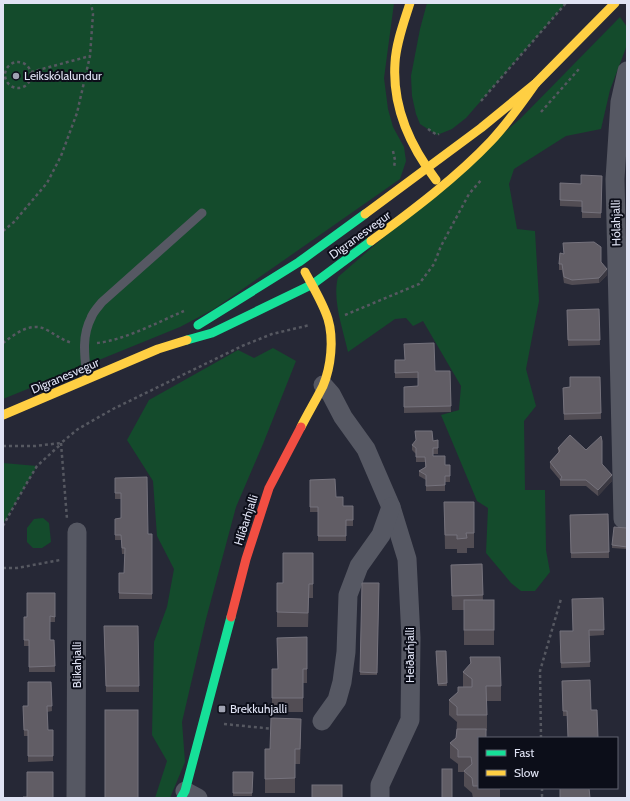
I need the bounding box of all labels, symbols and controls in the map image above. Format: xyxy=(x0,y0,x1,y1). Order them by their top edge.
place label: Leikskólalundur xyxy=(24,68,102,83)
marker: Leikskólalundur xyxy=(11,71,21,81)
street label: Hólahjalli xyxy=(608,200,623,246)
street label: Digranesvegur xyxy=(326,207,394,262)
street label: Digranesvegur xyxy=(29,354,101,397)
street label: Hlíðarhjalli xyxy=(230,493,261,547)
street label: Heiðarhjalli xyxy=(402,627,417,683)
street label: Blikahjalli xyxy=(69,642,84,688)
place label: Brekkuhjalli xyxy=(230,701,287,716)
marker: Brekkuhjalli xyxy=(217,704,227,714)
legend xyxy=(478,737,618,789)
text: Fast xyxy=(514,745,534,760)
text: Slow xyxy=(514,765,539,780)

